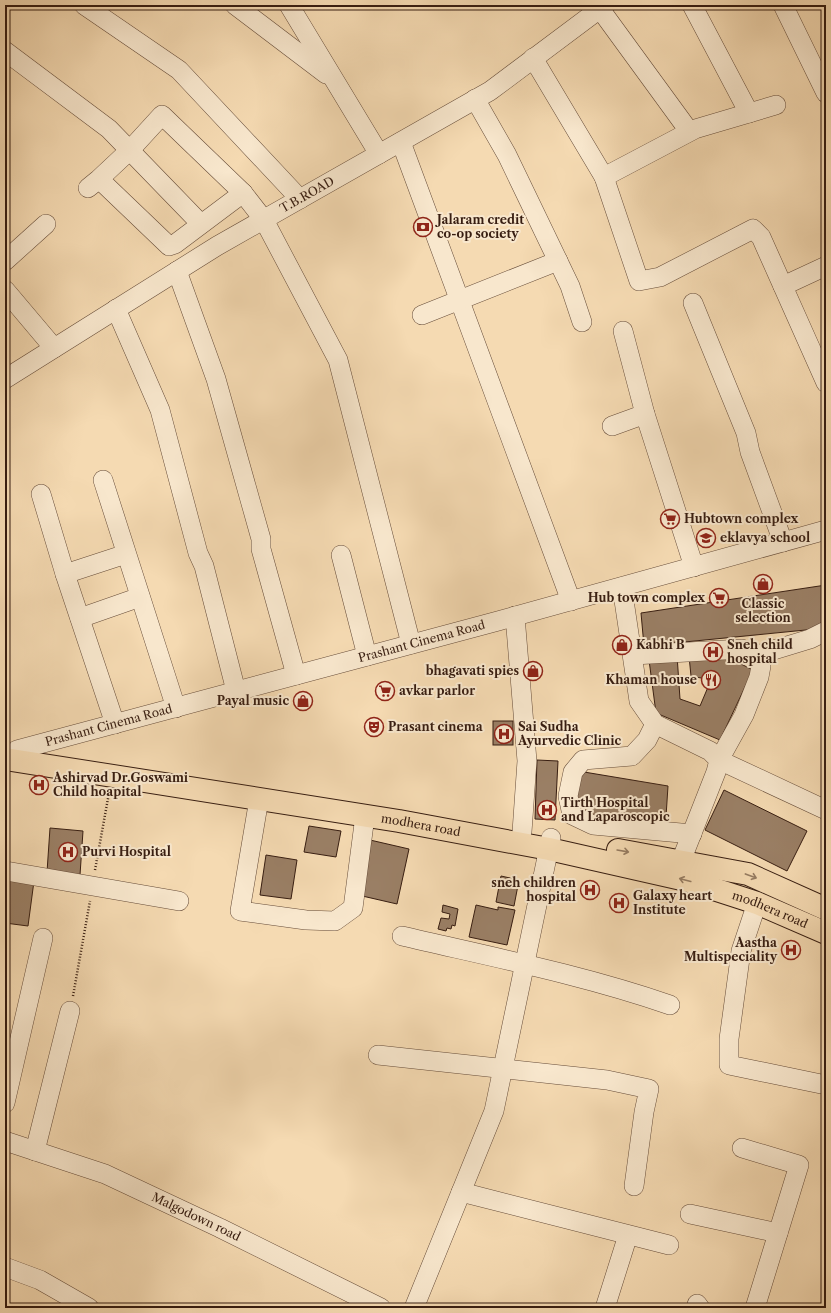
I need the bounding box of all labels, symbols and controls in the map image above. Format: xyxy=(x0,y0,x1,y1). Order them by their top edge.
street label: T.B.ROAD xyxy=(277,173,337,216)
place label: Jalaram credit co-op society xyxy=(435,212,524,241)
bank icon: Jalaram credit co-op society xyxy=(412,216,434,238)
supermarket icon: Hubtown complex xyxy=(659,508,681,530)
place label: Hubtown complex xyxy=(684,511,798,526)
school or university icon: eklavya school xyxy=(695,527,717,549)
place label: eklavya school xyxy=(720,530,810,545)
shop icon: Classic selection xyxy=(752,573,774,595)
supermarket icon: Hub town complex xyxy=(708,587,730,609)
place label: Hub town complex xyxy=(588,590,705,605)
place label: Classic selection xyxy=(735,596,792,625)
street label: Prashant Cinema Road xyxy=(356,617,487,665)
shop icon: Kabhi B xyxy=(611,634,633,656)
place label: Kabhi B xyxy=(636,637,685,652)
place label: Sneh child hospital xyxy=(727,637,793,666)
hospital icon: Sneh child hospital xyxy=(702,641,724,663)
shop icon: bhagavati spies xyxy=(522,660,544,682)
place label: bhagavati spies xyxy=(425,663,519,678)
restaurant icon: Khaman house xyxy=(700,669,722,691)
place label: Khaman house xyxy=(606,672,697,687)
supermarket icon: avkar parlor xyxy=(374,680,396,702)
place label: avkar parlor xyxy=(399,683,475,698)
shop icon: Payal music xyxy=(292,690,314,712)
place label: Payal music xyxy=(217,693,289,708)
street label: Prashant Cinema Road xyxy=(44,701,174,749)
theatre icon: Prasant cinema xyxy=(363,716,385,738)
place label: Prasant cinema xyxy=(388,719,484,734)
place label: Sai Sudha Ayurvedic Clinic xyxy=(517,719,621,748)
hospital icon: Sai Sudha Ayurvedic Clinic xyxy=(493,723,515,745)
place label: Ashirvad Dr.Goswami Child hoapital xyxy=(52,770,189,799)
hospital icon: Ashirvad Dr.Goswami Child hoapital xyxy=(28,774,50,796)
place label: Tirth Hospital and Laparoscopic xyxy=(561,795,670,824)
hospital icon: Tirth Hospital and Laparoscopic xyxy=(536,799,558,821)
street label: modhera road xyxy=(380,810,462,839)
hospital icon: Purvi Hospital xyxy=(57,841,79,863)
place label: Purvi Hospital xyxy=(82,844,171,859)
one-way arrow xyxy=(617,847,630,855)
one-way arrow xyxy=(744,873,757,880)
place label: sneh children hospital xyxy=(491,875,577,904)
one-way arrow xyxy=(679,876,692,883)
hospital icon: sneh children hospital xyxy=(579,879,601,901)
street label: modhera road xyxy=(730,887,811,931)
place label: Galaxy heart Institute xyxy=(633,888,712,917)
hospital icon: Galaxy heart Institute xyxy=(608,892,630,914)
place label: Aastha Multispeciality xyxy=(684,935,778,964)
hospital icon: Aastha Multispeciality xyxy=(780,939,802,961)
street label: Malgodown road xyxy=(149,1189,244,1244)

